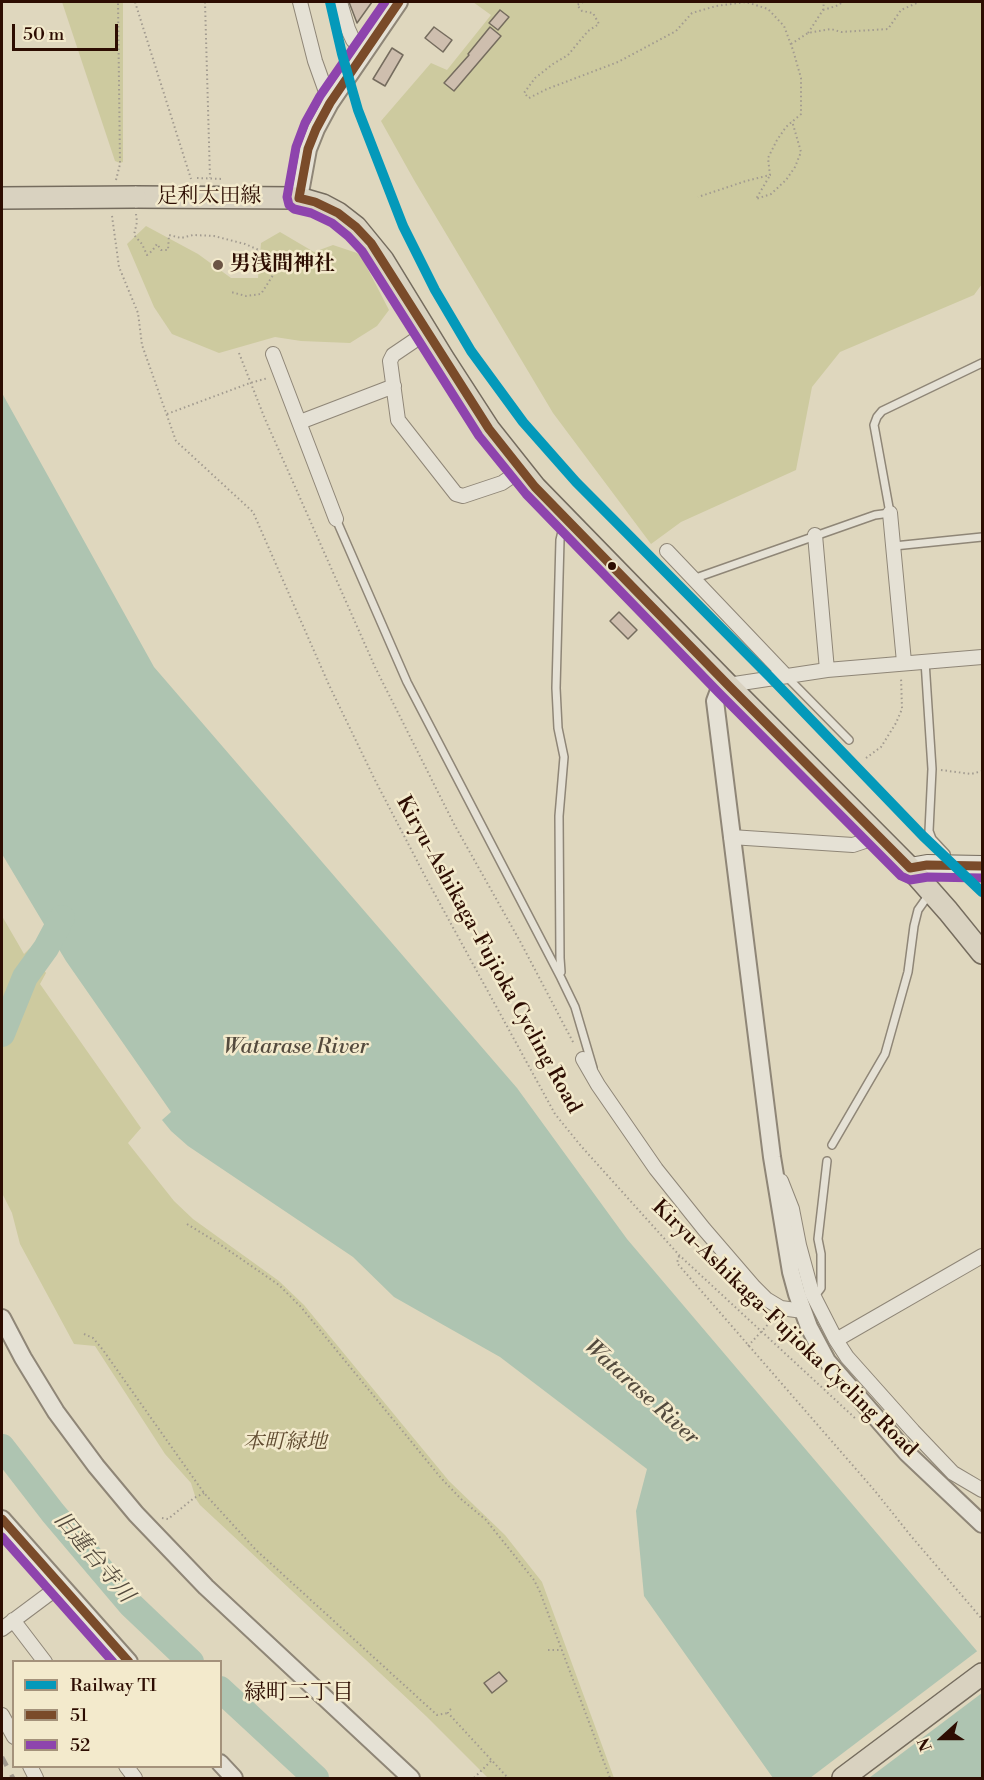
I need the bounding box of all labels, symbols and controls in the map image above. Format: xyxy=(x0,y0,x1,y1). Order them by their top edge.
scale bar xyxy=(15,12,122,50)
text: 50 m xyxy=(23,23,64,46)
street label: 足利太田線 xyxy=(157,184,261,210)
place label: 男浅間神社 xyxy=(230,252,335,278)
marker: 男浅間神社 xyxy=(211,258,225,272)
unlabelled marker xyxy=(606,560,618,572)
street label: Kiryu-Ashikaga-Fujioka Cycling Road xyxy=(390,792,586,1118)
water label: Watarase River xyxy=(223,1035,369,1061)
street label: Kiryu-Ashikaga-Fujioka Cycling Road xyxy=(646,1195,922,1463)
water label: Watarase River xyxy=(578,1335,704,1451)
park label: 本町緑地 xyxy=(243,1430,327,1456)
water label: 旧蓮台寺川 xyxy=(48,1507,138,1609)
legend xyxy=(12,1660,222,1768)
text: Railway TI xyxy=(70,1674,157,1697)
district label: 緑町二丁目 xyxy=(244,1681,354,1707)
text: 51 xyxy=(70,1704,88,1727)
north arrow xyxy=(912,1708,972,1768)
text: 52 xyxy=(70,1734,90,1757)
text: N xyxy=(914,1735,937,1754)

